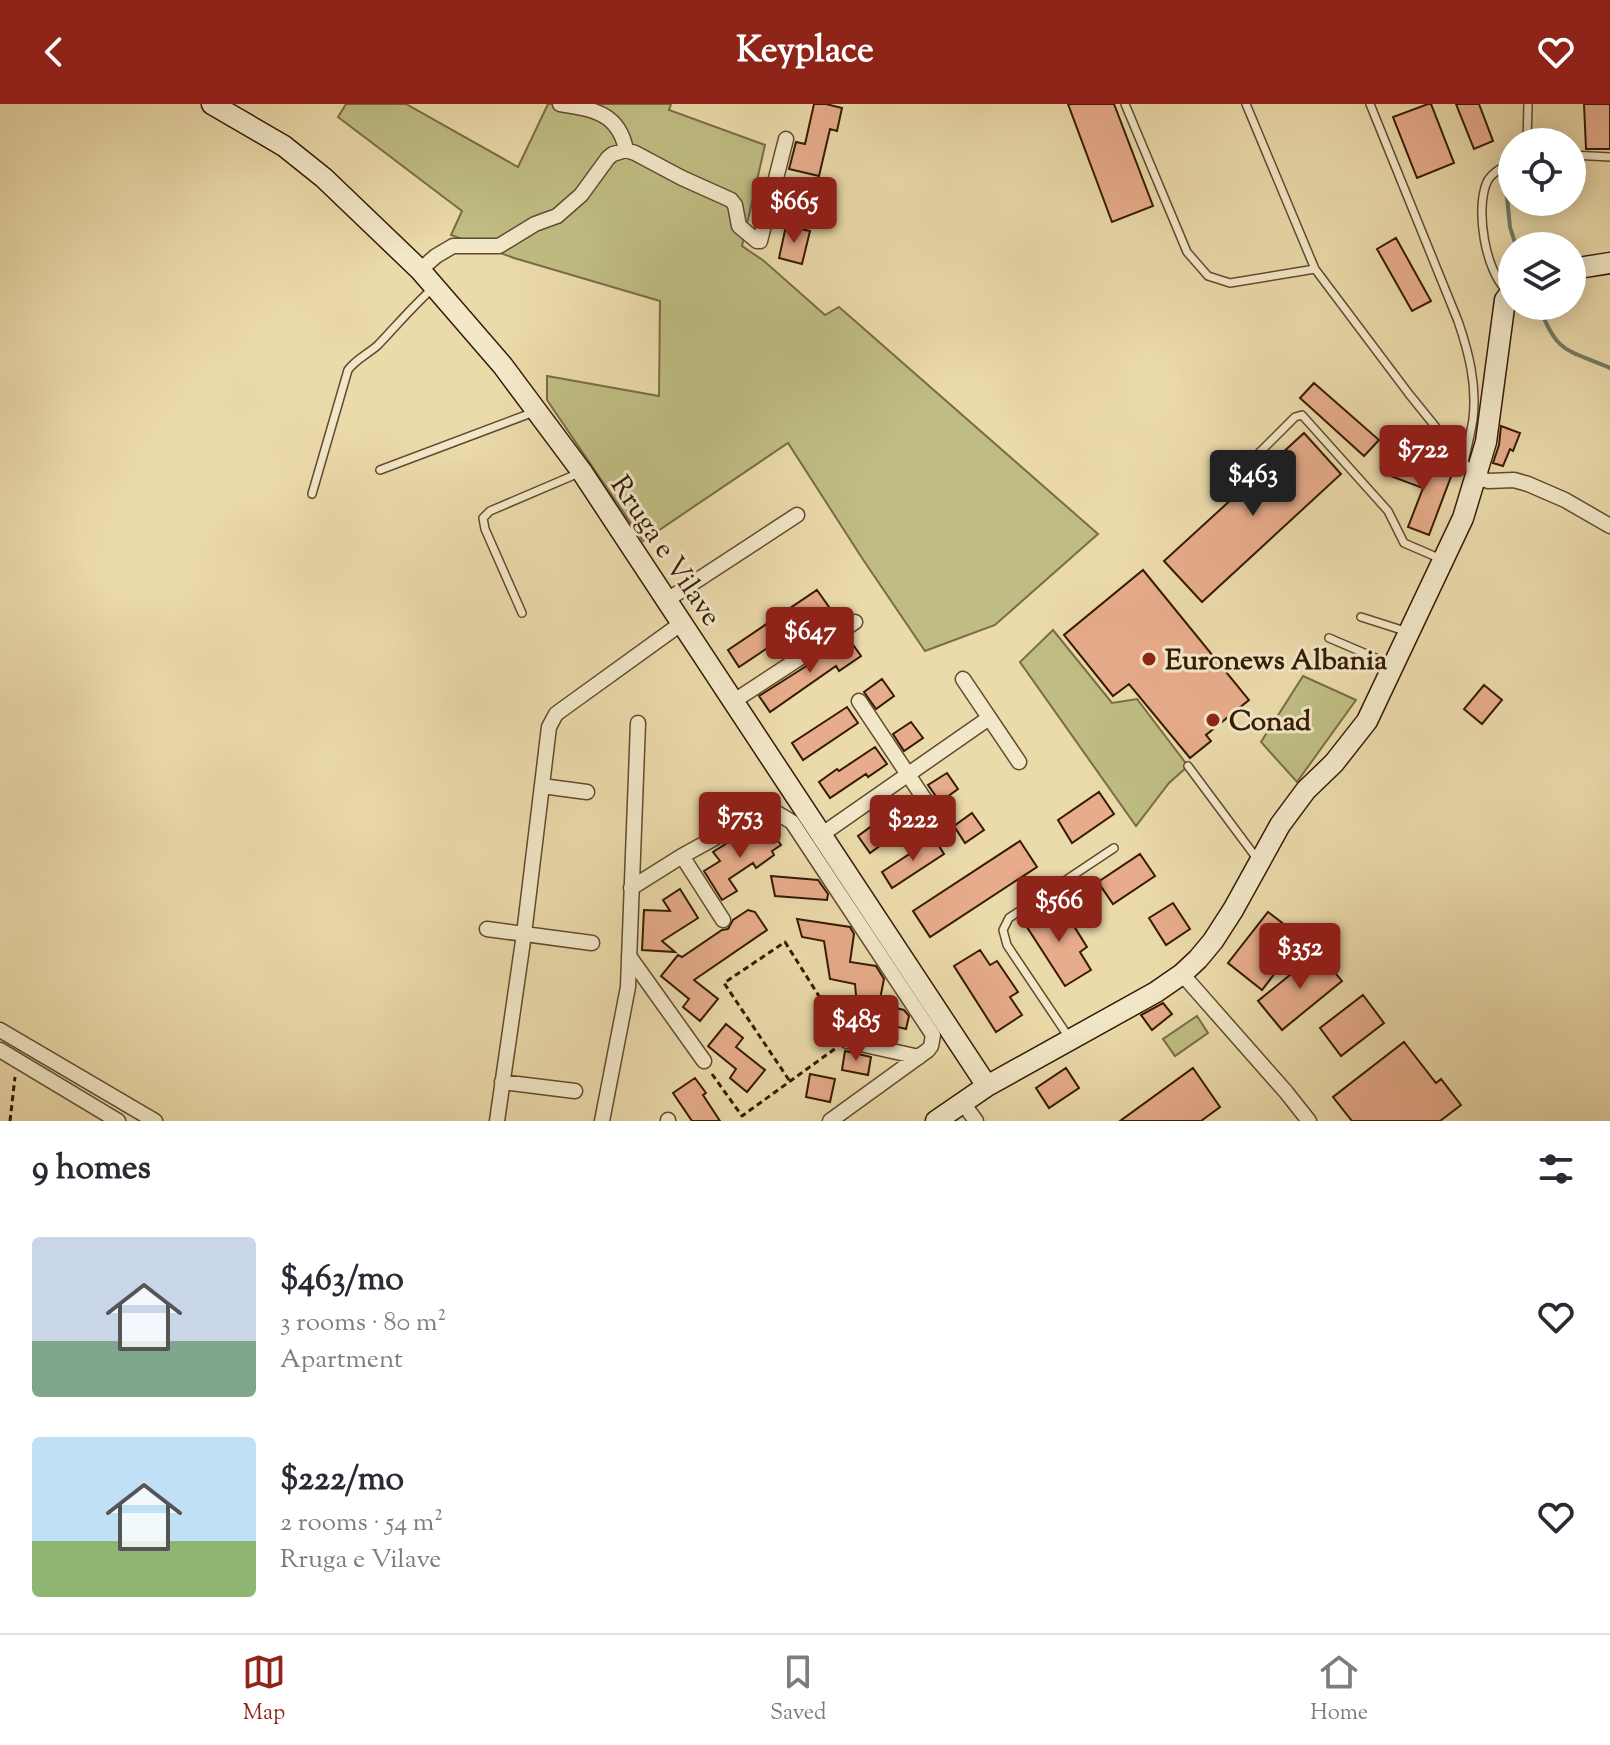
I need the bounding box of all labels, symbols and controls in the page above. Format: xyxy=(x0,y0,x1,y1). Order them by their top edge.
text: Keyplace xyxy=(736,26,874,78)
icon: back xyxy=(32,30,76,74)
icon: heart xyxy=(1534,30,1578,74)
map controls xyxy=(1498,128,1586,320)
button: locate xyxy=(1498,128,1586,216)
pin: $665 xyxy=(747,177,841,245)
text: $665 xyxy=(770,184,818,221)
button: layers xyxy=(1498,232,1586,320)
pin: $722 xyxy=(1376,425,1470,493)
text: $722 xyxy=(1398,432,1448,469)
pin: $463 xyxy=(1206,450,1300,518)
text: $463 xyxy=(1228,457,1278,494)
street label: Rruga e Vilave xyxy=(599,468,730,635)
pin: $647 xyxy=(763,607,857,675)
text: $647 xyxy=(784,614,836,651)
place label: Euronews Albania xyxy=(1165,642,1387,682)
marker: Euronews Albania xyxy=(1140,650,1158,668)
place label: Conad xyxy=(1229,703,1311,743)
marker: Conad xyxy=(1204,711,1222,729)
pin: $753 xyxy=(693,792,787,860)
pin: $222 xyxy=(866,795,960,863)
text: $753 xyxy=(717,799,763,836)
text: $222 xyxy=(888,802,938,839)
pin: $566 xyxy=(1012,876,1106,944)
text: $566 xyxy=(1035,883,1083,920)
pin: $352 xyxy=(1253,923,1347,991)
text: $352 xyxy=(1277,930,1323,967)
pin: $485 xyxy=(809,995,903,1063)
text: $485 xyxy=(832,1002,880,1039)
text: 9 homes xyxy=(32,1145,151,1194)
icon: filters xyxy=(1534,1147,1578,1191)
text: $463/mo xyxy=(280,1256,404,1305)
icon: home xyxy=(96,1269,192,1365)
icon: heart xyxy=(1534,1295,1578,1339)
text: 3 rooms · 80 m² xyxy=(280,1305,446,1342)
text: Apartment xyxy=(280,1342,403,1379)
text: $222/mo xyxy=(280,1456,404,1505)
icon: home xyxy=(96,1469,192,1565)
icon: heart xyxy=(1534,1495,1578,1539)
text: 2 rooms · 54 m² xyxy=(280,1505,443,1542)
text: Rruga e Vilave xyxy=(280,1542,441,1579)
tab: Map xyxy=(242,1650,286,1730)
tab: Saved xyxy=(770,1650,826,1730)
tab: Home xyxy=(1310,1650,1368,1730)

